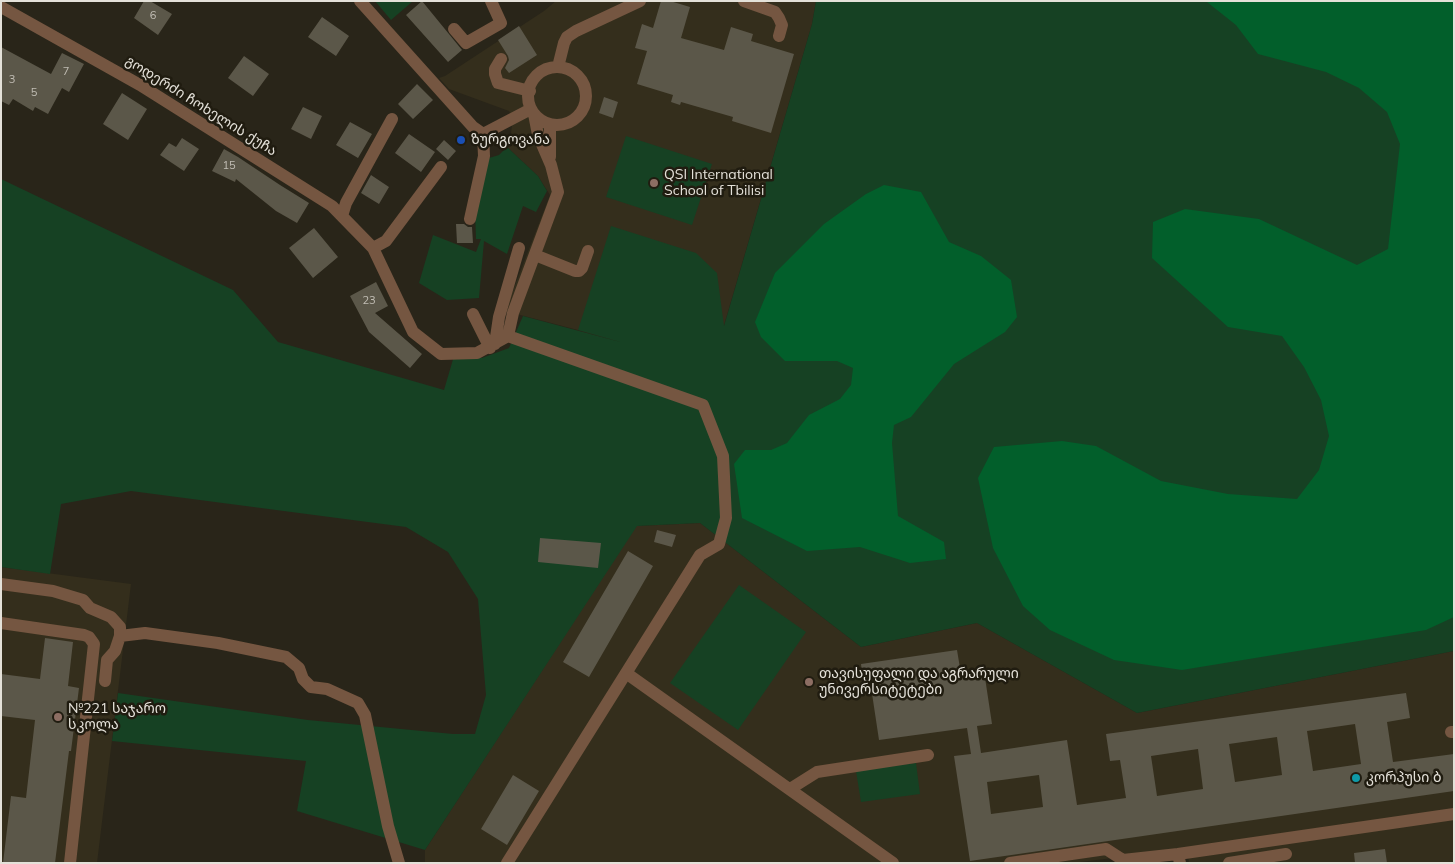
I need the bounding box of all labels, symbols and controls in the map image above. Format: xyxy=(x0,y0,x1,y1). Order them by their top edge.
house number: 6 xyxy=(150,9,156,23)
street label: გოდერძი ჩოხელის ქუჩა xyxy=(122,52,280,160)
house number: 7 xyxy=(63,65,69,79)
house number: 3 xyxy=(9,73,15,87)
house number: 5 xyxy=(31,86,37,100)
place label: ზურგოვანა xyxy=(471,132,550,148)
marker: ზურგოვანა xyxy=(455,134,467,146)
house number: 15 xyxy=(222,159,236,173)
place label: QSI International School of Tbilisi xyxy=(664,167,773,200)
marker: QSI International School of Tbilisi xyxy=(648,177,660,189)
house number: 23 xyxy=(362,294,376,308)
place label: თავისუფალი და აგრარული უნივერსიტეტები xyxy=(819,666,1019,699)
marker: თავისუფალი და აგრარული უნივერსიტეტები xyxy=(803,676,815,688)
place label: №221 საჯარო სკოლა xyxy=(68,701,166,734)
marker: №221 საჯარო სკოლა xyxy=(52,711,64,723)
place label: კორპუსი ბ xyxy=(1366,770,1441,786)
marker: კორპუსი ბ xyxy=(1350,772,1362,784)

